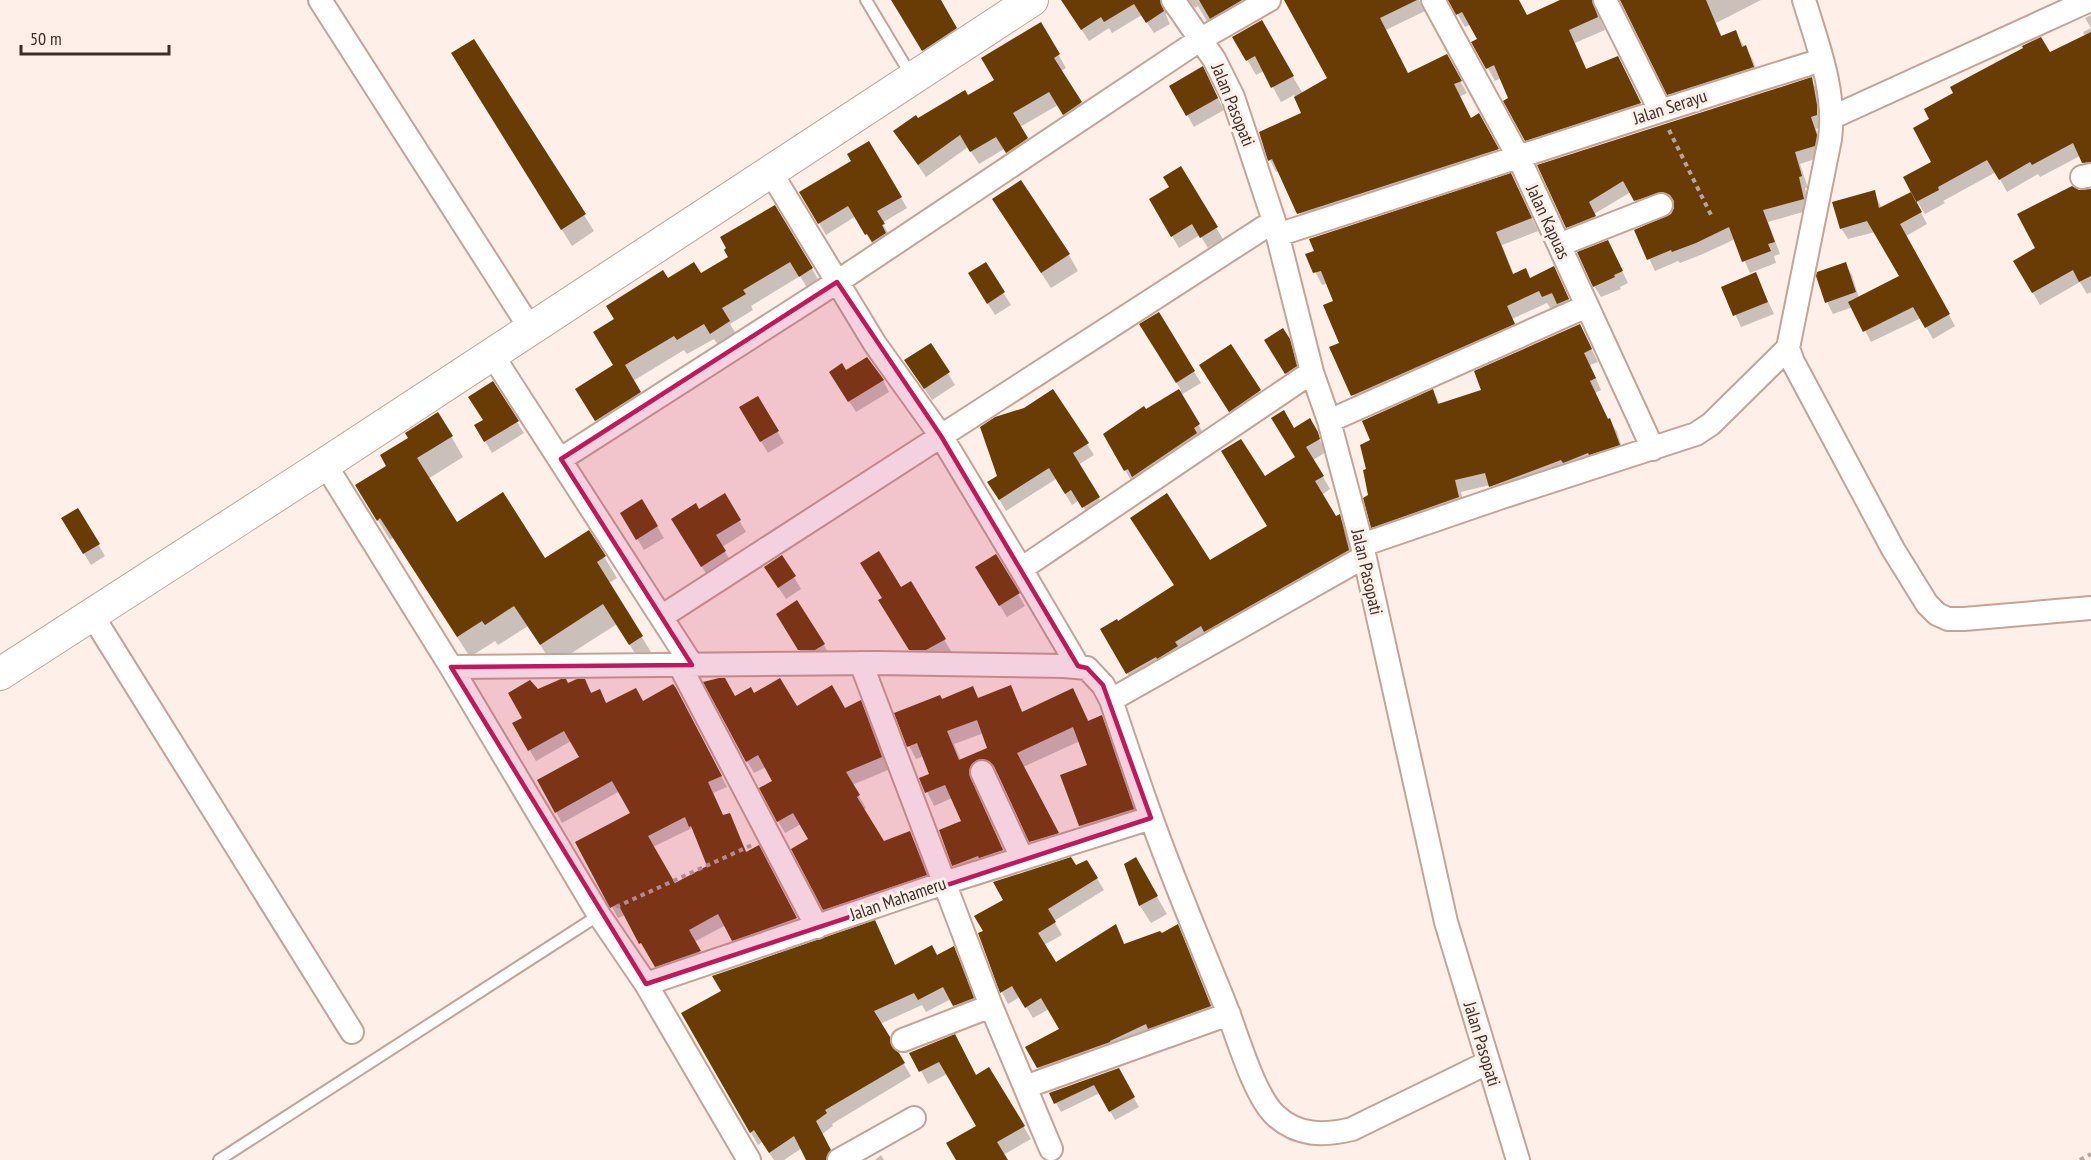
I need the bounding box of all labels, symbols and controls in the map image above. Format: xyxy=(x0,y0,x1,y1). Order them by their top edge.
scale bar xyxy=(21,18,170,56)
text: 50 m xyxy=(30,27,62,50)
street label: Jalan Pasopati xyxy=(1206,59,1260,150)
street label: Jalan Serayu xyxy=(1629,84,1710,130)
street label: Jalan Kapuas xyxy=(1521,180,1576,263)
street label: Jalan Pasopati xyxy=(1346,526,1389,617)
street label: Jalan Mahameru xyxy=(846,871,949,926)
street label: Jalan Pasopati xyxy=(1458,998,1506,1089)

